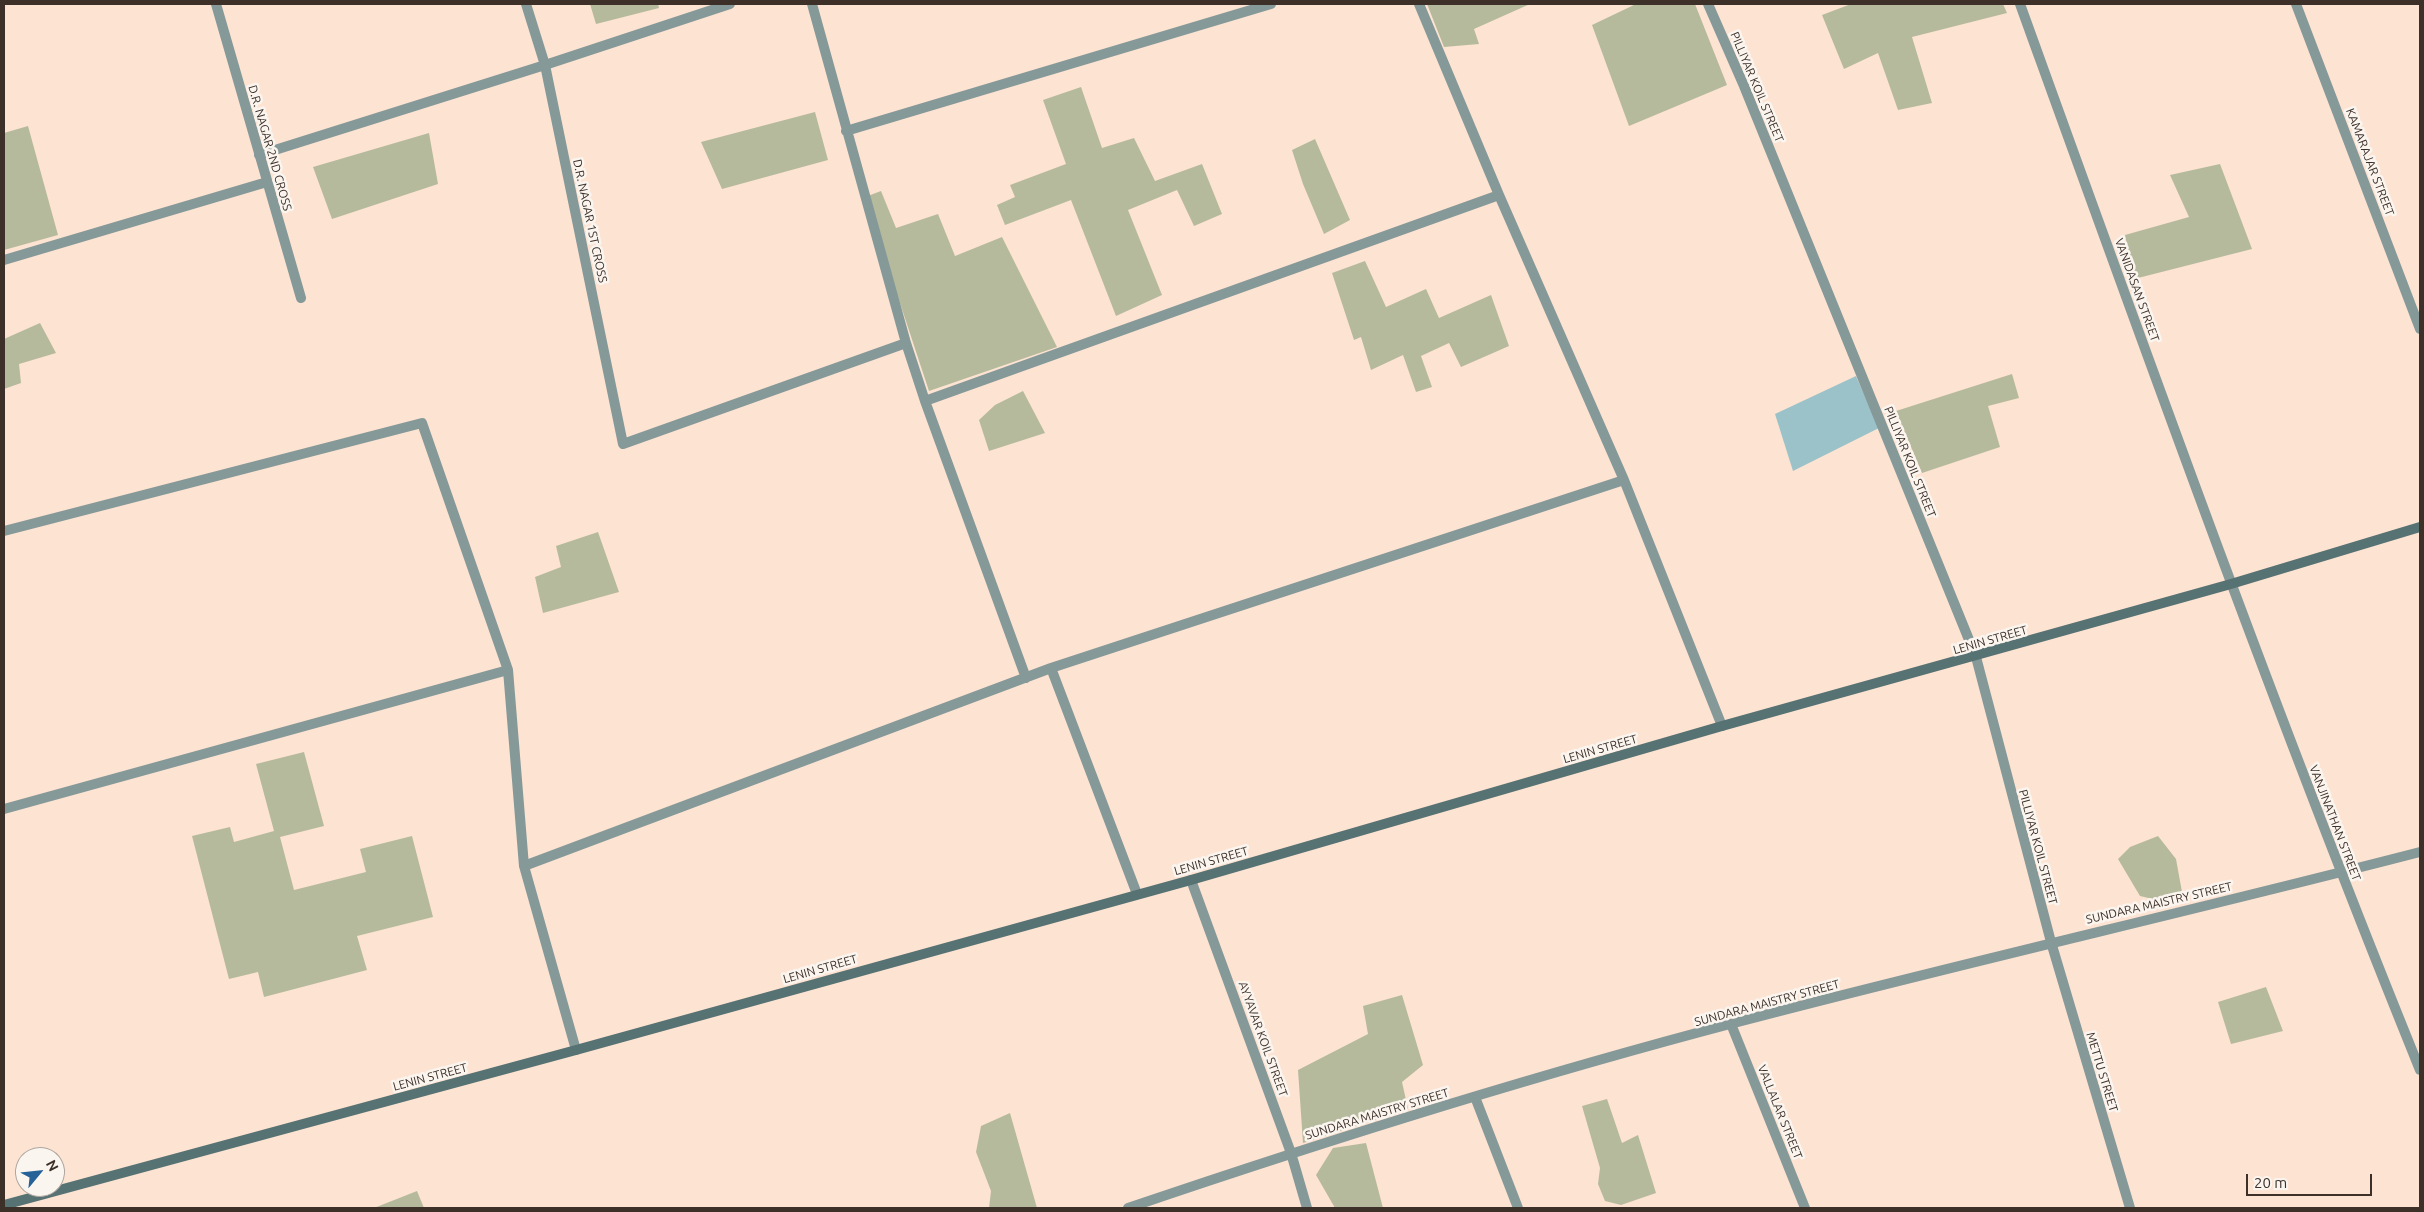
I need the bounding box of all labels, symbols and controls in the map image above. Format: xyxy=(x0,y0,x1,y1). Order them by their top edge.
street label: PILLIYAR KOIL STREET xyxy=(1727,30,1787,144)
street label: D.R. NAGAR 2ND CROSS xyxy=(245,84,295,212)
street label: KAMARAJAR STREET xyxy=(2343,106,2397,218)
street label: D.R. NAGAR 1ST CROSS xyxy=(570,158,610,284)
street label: VANIDASAN STREET xyxy=(2112,236,2162,344)
street label: PILLIYAR KOIL STREET xyxy=(1881,404,1939,520)
street label: LENIN STREET xyxy=(1951,623,2029,657)
street label: LENIN STREET xyxy=(1561,732,1639,766)
street label: VANJINATHAN STREET xyxy=(2306,763,2364,883)
street label: PILLIYAR KOIL STREET xyxy=(2016,788,2060,906)
street label: LENIN STREET xyxy=(1172,844,1250,878)
street label: SUNDARA MAISTRY STREET xyxy=(2085,879,2233,927)
street label: LENIN STREET xyxy=(781,952,859,986)
street label: SUNDARA MAISTRY STREET xyxy=(1693,977,1841,1029)
street label: AYYAVAR KOIL STREET xyxy=(1235,979,1291,1099)
street label: METTU STREET xyxy=(2083,1031,2121,1113)
street label: LENIN STREET xyxy=(391,1060,469,1094)
street label: VALLALAR STREET xyxy=(1755,1063,1805,1161)
street label: SUNDARA MAISTRY STREET xyxy=(1303,1085,1451,1143)
north arrow xyxy=(15,1147,65,1197)
text: N xyxy=(43,1157,62,1174)
scale bar xyxy=(2249,1164,2375,1196)
text: 20 m xyxy=(2254,1174,2287,1191)

